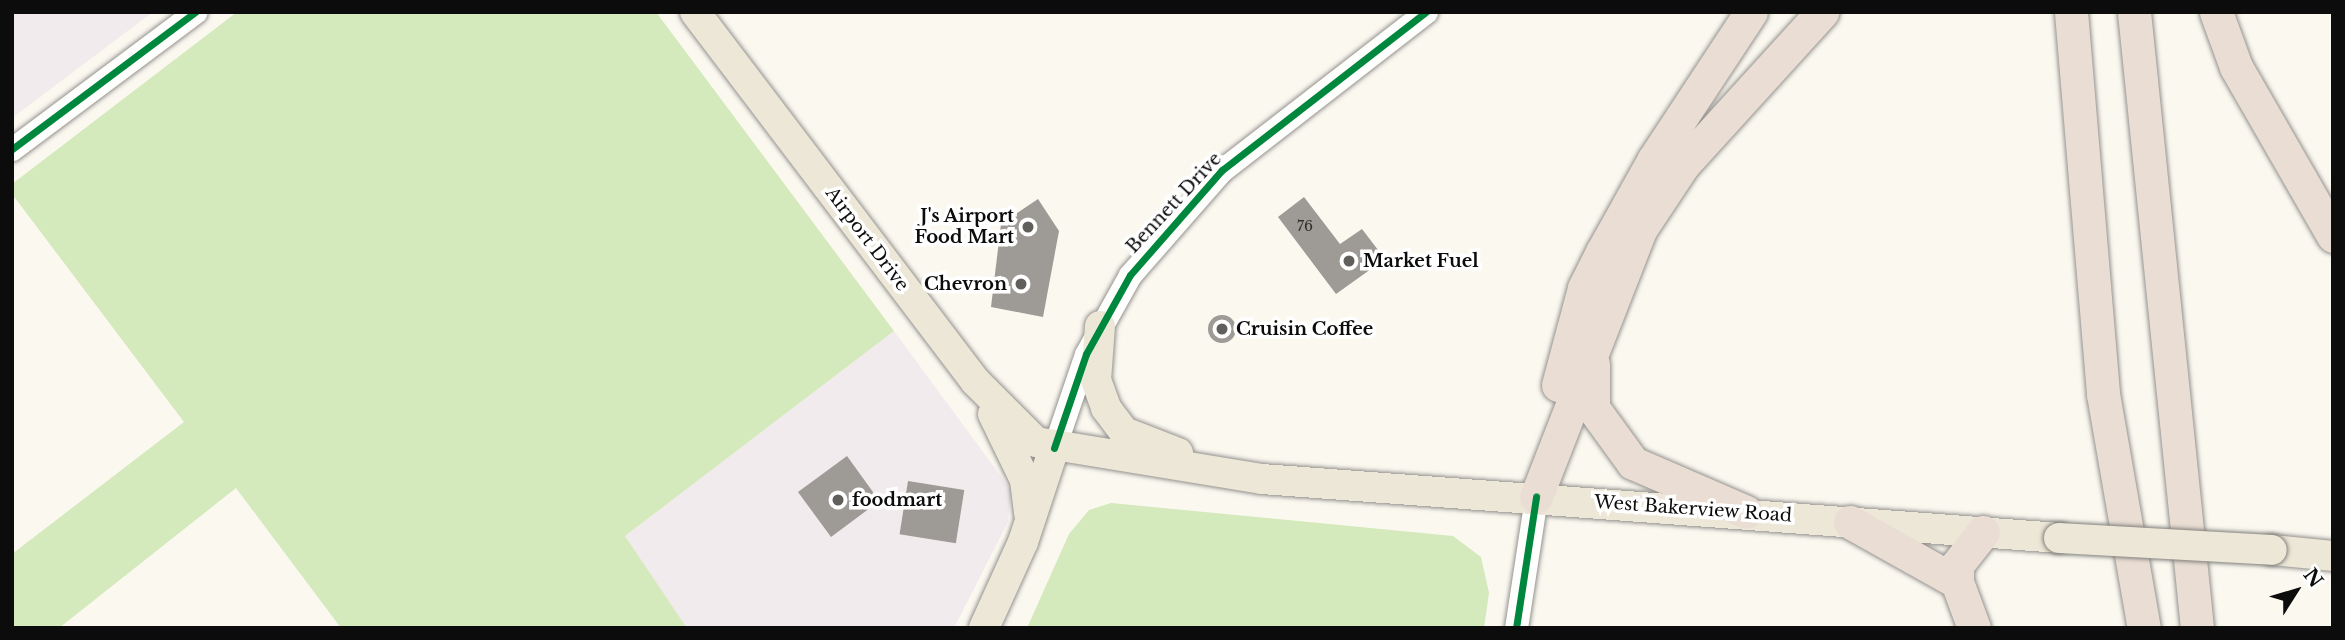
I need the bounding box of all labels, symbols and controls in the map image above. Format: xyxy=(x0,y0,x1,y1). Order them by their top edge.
street label: Bennett Drive xyxy=(1122,148,1226,258)
street label: Airport Drive xyxy=(821,183,913,295)
place label: J's Airport Food Mart xyxy=(914,206,1014,248)
house number: 76 xyxy=(1297,218,1313,234)
marker: J's Airport Food Mart xyxy=(1020,219,1036,235)
place label: Market Fuel xyxy=(1363,250,1479,272)
marker: Market Fuel xyxy=(1341,253,1357,269)
place label: Chevron xyxy=(924,273,1007,295)
marker: Chevron xyxy=(1013,276,1029,292)
place label: Cruisin Coffee xyxy=(1236,318,1373,340)
marker: Cruisin Coffee xyxy=(1214,321,1230,337)
place label: foodmart xyxy=(852,489,942,511)
street label: West Bakerview Road xyxy=(1593,491,1793,527)
marker: foodmart xyxy=(830,492,846,508)
north arrow xyxy=(2261,556,2331,626)
text: N xyxy=(2299,564,2328,592)

